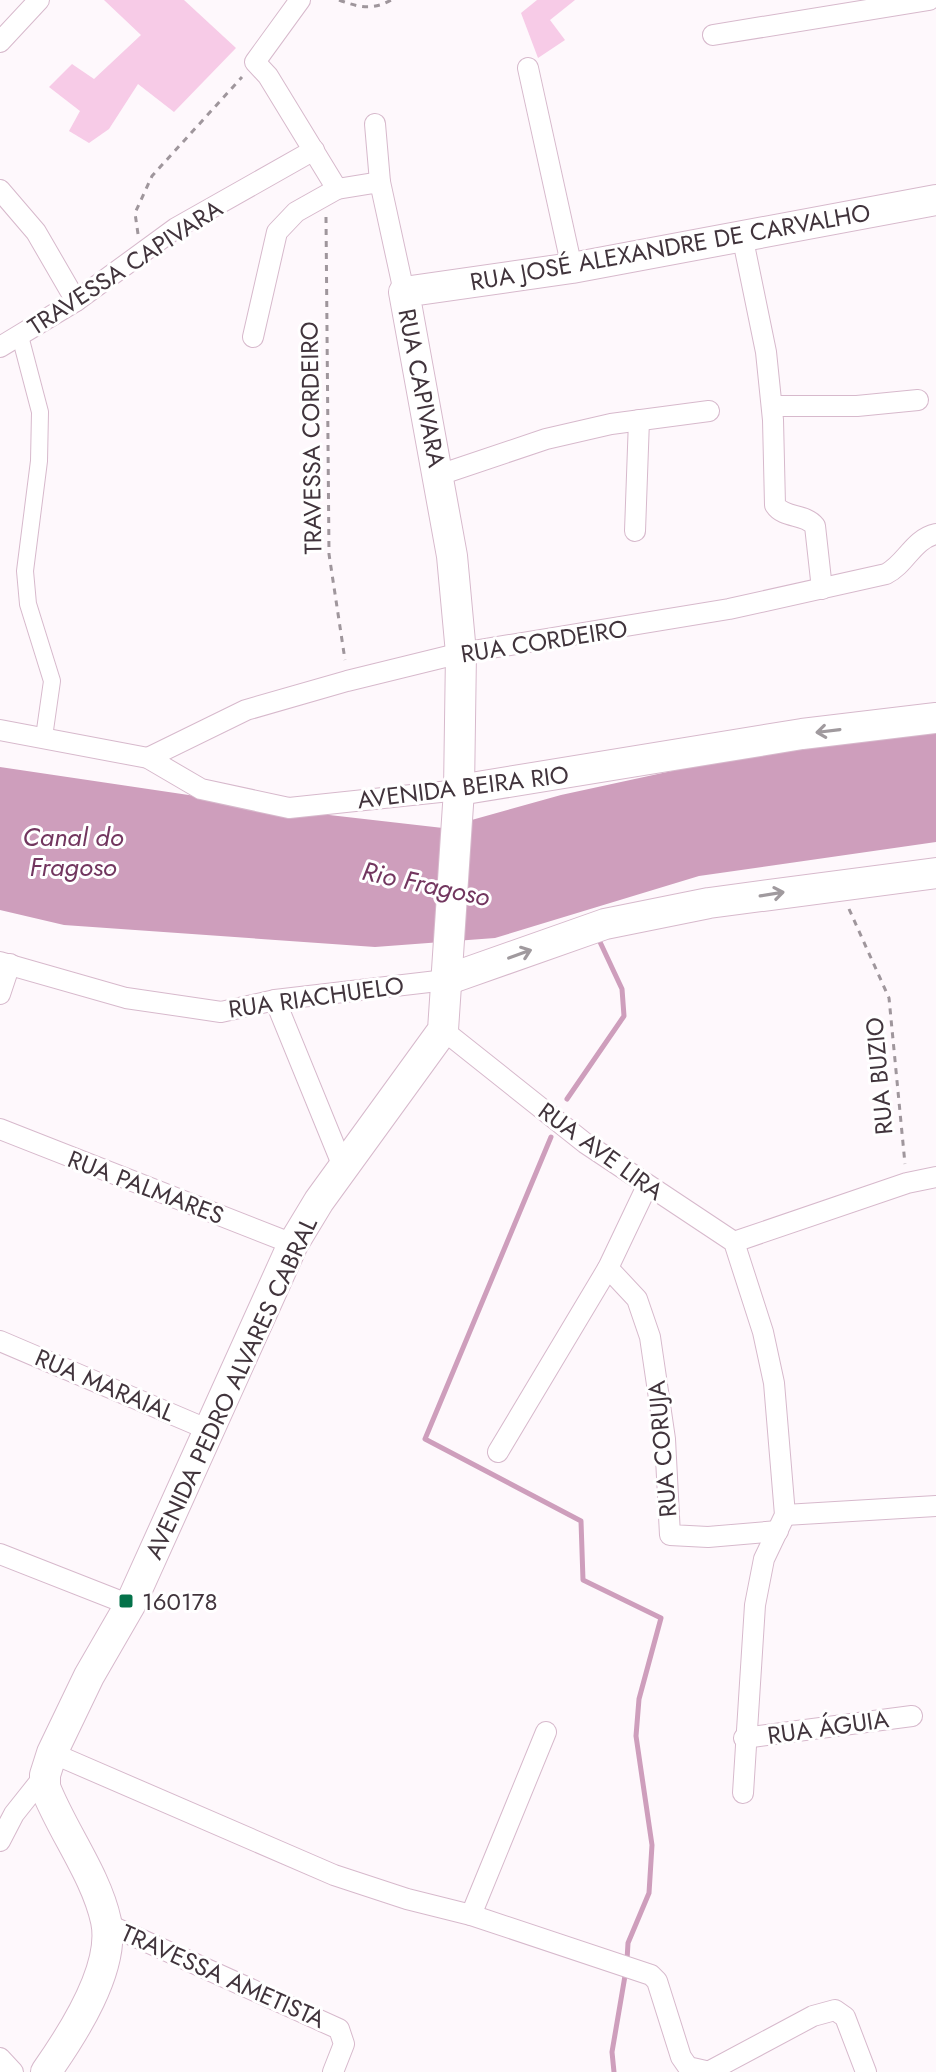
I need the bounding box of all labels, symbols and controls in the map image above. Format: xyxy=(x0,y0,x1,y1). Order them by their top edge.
street label: TRAVESSA CAPIVARA xyxy=(21,191,229,343)
street label: RUA JOSÉ ALEXANDRE DE CARVALHO xyxy=(467,195,873,299)
street label: RUA CAPIVARA xyxy=(389,306,455,471)
street label: TRAVESSA CORDEIRO xyxy=(291,321,331,555)
street label: RUA CORDEIRO xyxy=(458,611,630,671)
one-way arrow xyxy=(815,723,842,738)
street label: AVENIDA BEIRA RIO xyxy=(355,757,571,817)
water label: Canal do Fragoso xyxy=(22,818,124,886)
water label: Rio Fragoso xyxy=(359,852,493,916)
one-way arrow xyxy=(759,886,784,901)
one-way arrow xyxy=(507,945,532,960)
street label: RUA RIACHUELO xyxy=(226,967,406,1027)
street label: RUA BUZIO xyxy=(856,1016,902,1136)
street label: RUA AVE LIRA xyxy=(531,1094,671,1208)
street label: RUA PALMARES xyxy=(63,1141,229,1233)
street label: AVENIDA PEDRO ALVARES CABRAL xyxy=(136,1211,326,1565)
street label: RUA MARAIAL xyxy=(30,1340,180,1430)
street label: RUA CORUJA xyxy=(639,1379,685,1519)
place label: 160178 xyxy=(142,1584,218,1619)
marker: 160178 xyxy=(117,1592,135,1610)
street label: RUA ÁGUIA xyxy=(765,1701,891,1753)
street label: TRAVESSA AMETISTA xyxy=(116,1915,331,2037)

